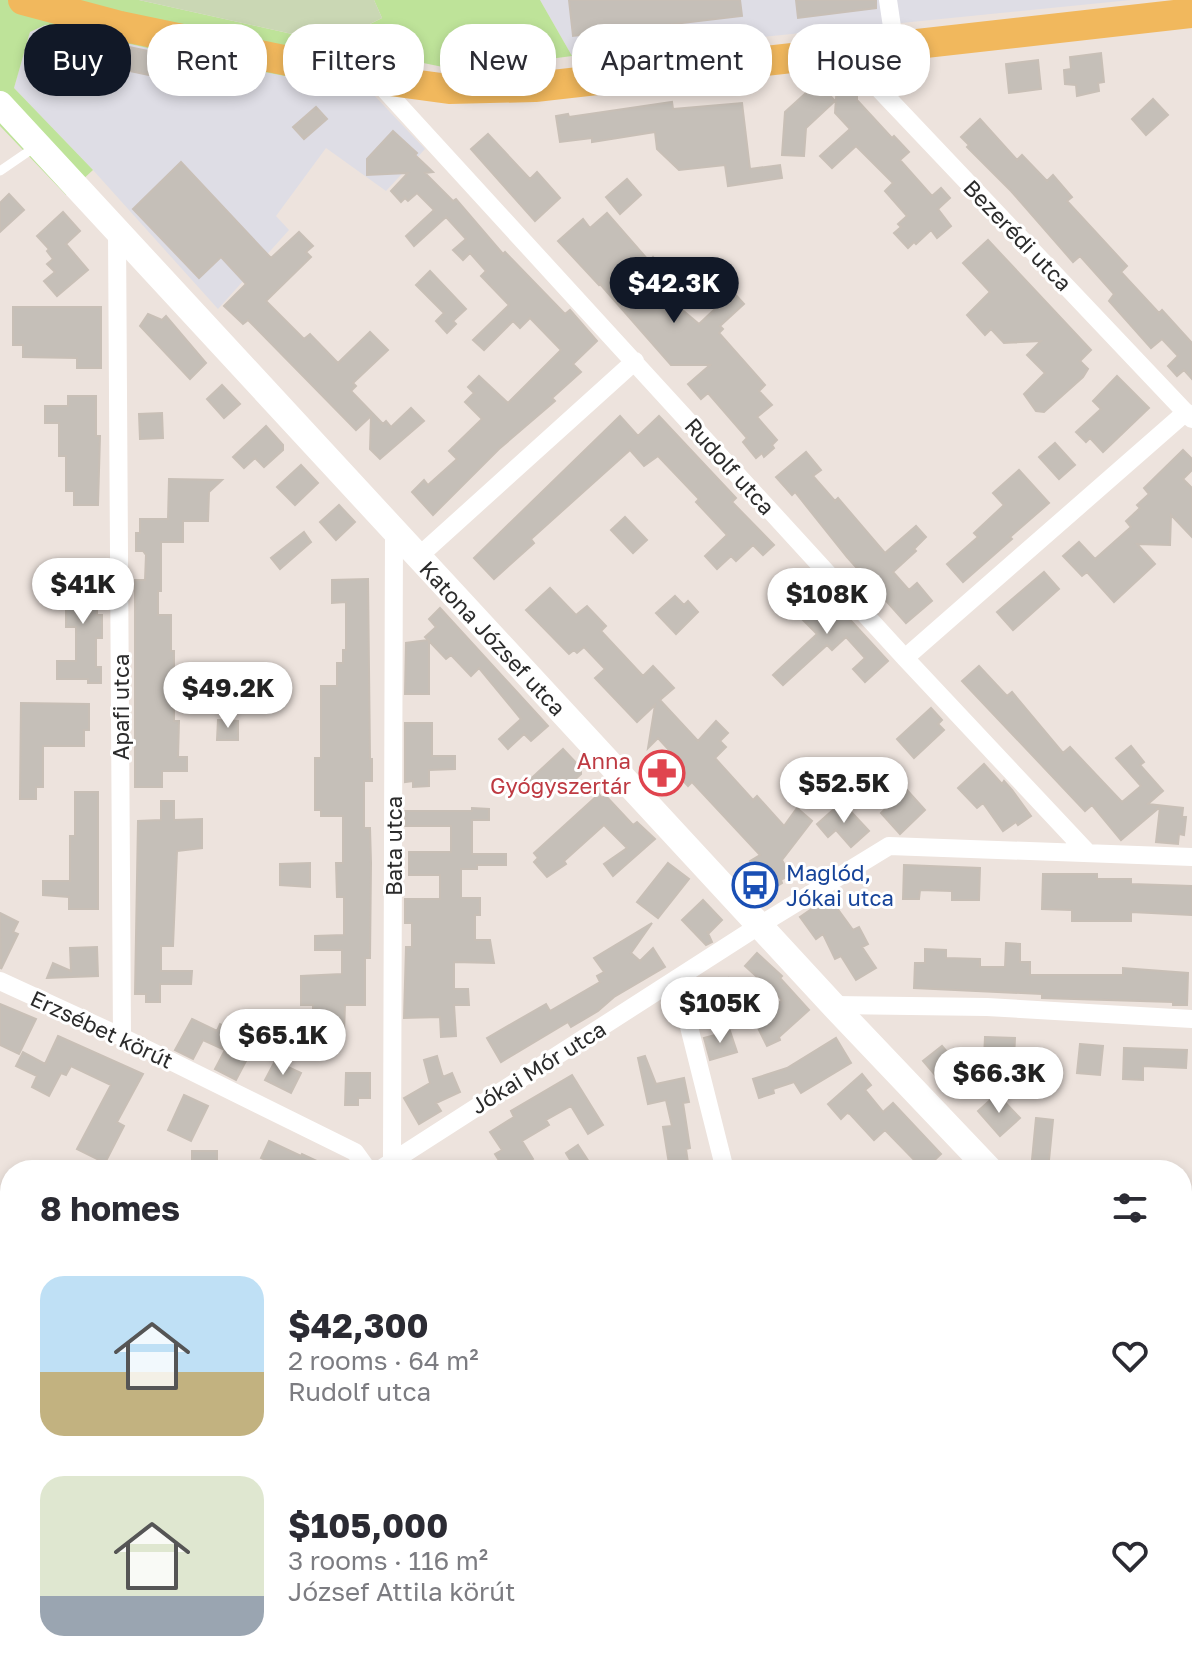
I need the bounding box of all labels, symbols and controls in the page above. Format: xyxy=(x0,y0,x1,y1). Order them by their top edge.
chip: Buy xyxy=(24,24,131,96)
chip: Rent xyxy=(147,24,267,96)
chip: Filters xyxy=(283,24,424,96)
chip: New xyxy=(440,24,556,96)
chip: Apartment xyxy=(572,24,772,96)
chip: House xyxy=(788,24,930,96)
street label: Bezerédi utca xyxy=(958,174,1078,296)
pin: $42.3K xyxy=(609,257,739,325)
text: $42.3K xyxy=(628,267,720,298)
street label: Rudolf utca xyxy=(679,412,781,520)
street label: Katona József utca xyxy=(414,555,572,721)
pin: $41K xyxy=(36,558,130,626)
text: $41K xyxy=(50,568,116,599)
pin: $108K xyxy=(771,568,883,636)
text: $108K xyxy=(785,578,869,609)
street label: Apafi utca xyxy=(107,654,134,760)
pin: $49.2K xyxy=(163,662,293,730)
text: $49.2K xyxy=(181,672,275,703)
place label: Anna Gyógyszertár xyxy=(490,747,631,799)
pharmacy icon: Anna Gyógyszertár xyxy=(638,749,686,797)
pin: $52.5K xyxy=(779,757,909,825)
text: $52.5K xyxy=(798,767,890,798)
street label: Bata utca xyxy=(380,796,407,896)
place label: Maglód, Jókai utca xyxy=(786,859,894,911)
bus stop icon: Maglód, Jókai utca xyxy=(731,861,779,909)
pin: $105K xyxy=(664,977,776,1045)
street label: Erzsébet körút xyxy=(26,984,178,1074)
text: $105K xyxy=(679,987,761,1018)
pin: $65.1K xyxy=(218,1009,348,1077)
street label: Jókai Mór utca xyxy=(465,1015,611,1119)
text: $65.1K xyxy=(238,1019,328,1050)
pin: $66.3K xyxy=(934,1047,1064,1115)
text: $66.3K xyxy=(952,1057,1046,1088)
icon: filters xyxy=(1108,1186,1152,1230)
text: 8 homes xyxy=(40,1188,180,1228)
text: $42,300 xyxy=(288,1305,429,1345)
icon: home xyxy=(104,1308,200,1404)
icon: heart xyxy=(1108,1334,1152,1378)
text: 2 rooms · 64 m² xyxy=(288,1345,479,1376)
text: Rudolf utca xyxy=(288,1376,431,1407)
text: $105,000 xyxy=(288,1505,448,1545)
icon: home xyxy=(104,1508,200,1604)
icon: heart xyxy=(1108,1534,1152,1578)
text: 3 rooms · 116 m² xyxy=(288,1545,488,1576)
text: József Attila körút xyxy=(288,1576,515,1607)

